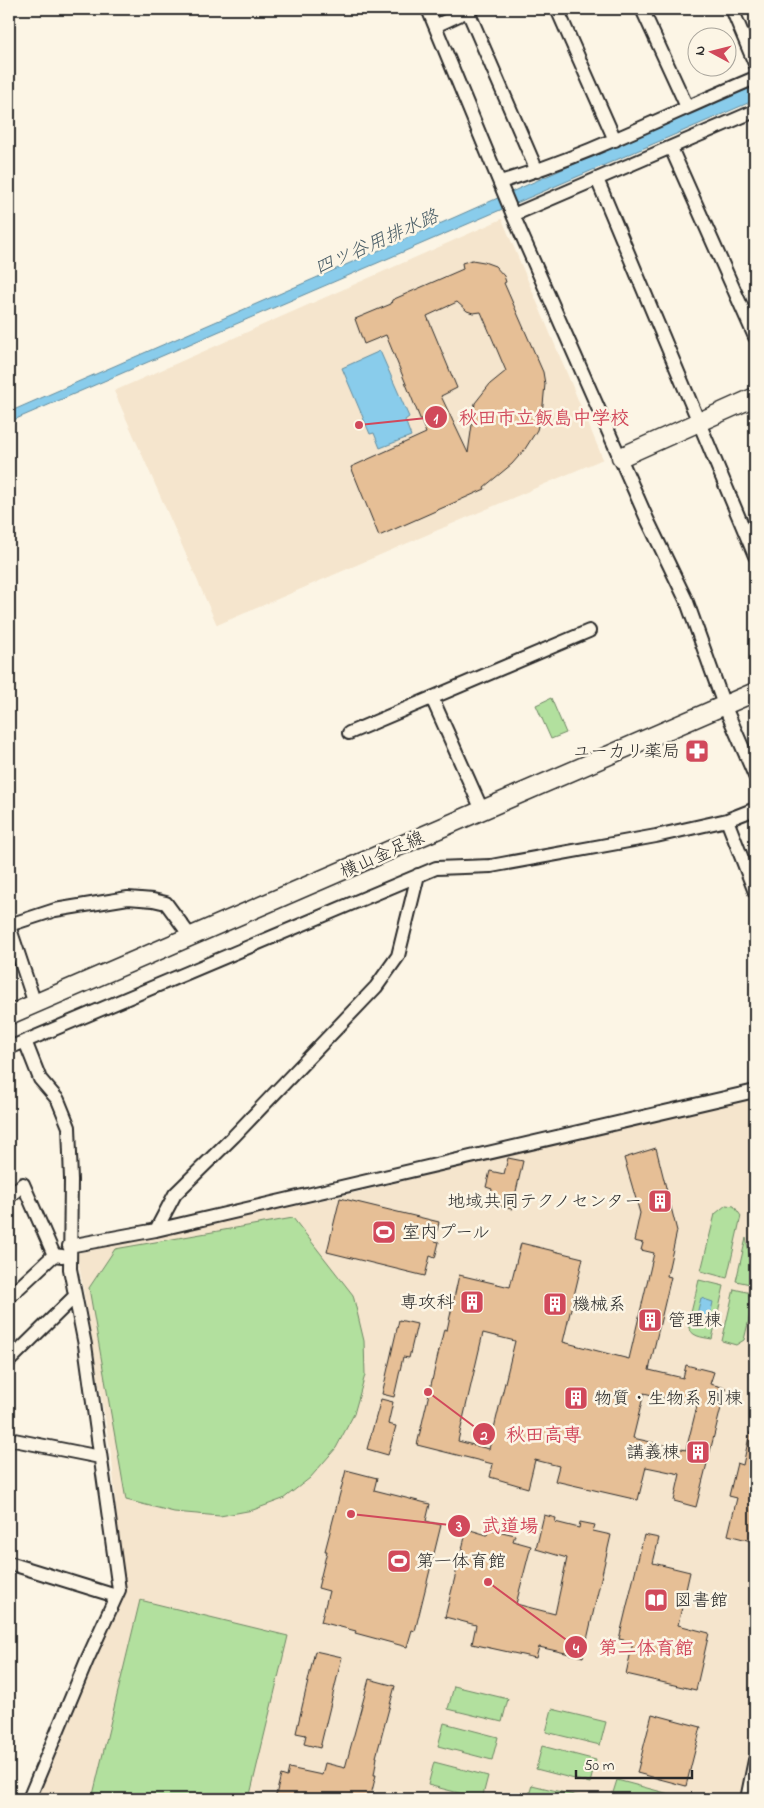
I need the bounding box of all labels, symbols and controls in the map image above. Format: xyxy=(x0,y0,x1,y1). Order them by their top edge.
north arrow xyxy=(686,28,736,78)
text: N xyxy=(690,45,712,57)
water label: 四ツ谷用排水路 xyxy=(311,203,444,283)
callout: 秋田市立飯島中学校 xyxy=(424,400,640,434)
text: 秋田市立飯島中学校 xyxy=(458,406,630,433)
text: 1 xyxy=(434,408,439,430)
pharmacy icon: ユーカリ薬局 xyxy=(684,738,710,764)
place label: ユーカリ薬局 xyxy=(573,740,680,766)
street label: 横山金足線 xyxy=(336,826,429,886)
building icon: 地域共同テクノセンター xyxy=(647,1188,673,1214)
place label: 地域共同テクノセンター xyxy=(447,1190,642,1216)
sports icon: 室内プール xyxy=(371,1219,397,1245)
place label: 室内プール xyxy=(402,1221,490,1247)
building icon: 専攻科 xyxy=(459,1289,485,1315)
place label: 専攻科 xyxy=(400,1291,454,1317)
building icon: 機械系 xyxy=(542,1291,568,1317)
place label: 機械系 xyxy=(572,1293,626,1319)
building icon: 管理棟 xyxy=(637,1307,663,1333)
place label: 管理棟 xyxy=(668,1309,722,1335)
building icon: 物質・生物系 別棟 xyxy=(563,1385,589,1411)
place label: 物質・生物系 別棟 xyxy=(594,1387,743,1413)
callout: 秋田高専 xyxy=(471,1417,592,1451)
text: 秋田高専 xyxy=(506,1423,582,1450)
text: 2 xyxy=(479,1425,488,1447)
building icon: 講義棟 xyxy=(685,1439,711,1465)
place label: 講義棟 xyxy=(626,1441,680,1467)
callout: 武道場 xyxy=(447,1509,549,1543)
text: 武道場 xyxy=(481,1514,539,1541)
text: 3 xyxy=(455,1516,462,1538)
sports icon: 第一体育館 xyxy=(386,1548,412,1574)
place label: 第一体育館 xyxy=(416,1550,506,1576)
library icon: 図書館 xyxy=(643,1587,669,1613)
place label: 図書館 xyxy=(674,1589,728,1615)
callout: 第二体育館 xyxy=(563,1630,703,1664)
text: 第二体育館 xyxy=(598,1636,694,1663)
text: 4 xyxy=(572,1638,580,1660)
scale bar xyxy=(576,1748,693,1780)
text: 50 m xyxy=(584,1755,615,1777)

